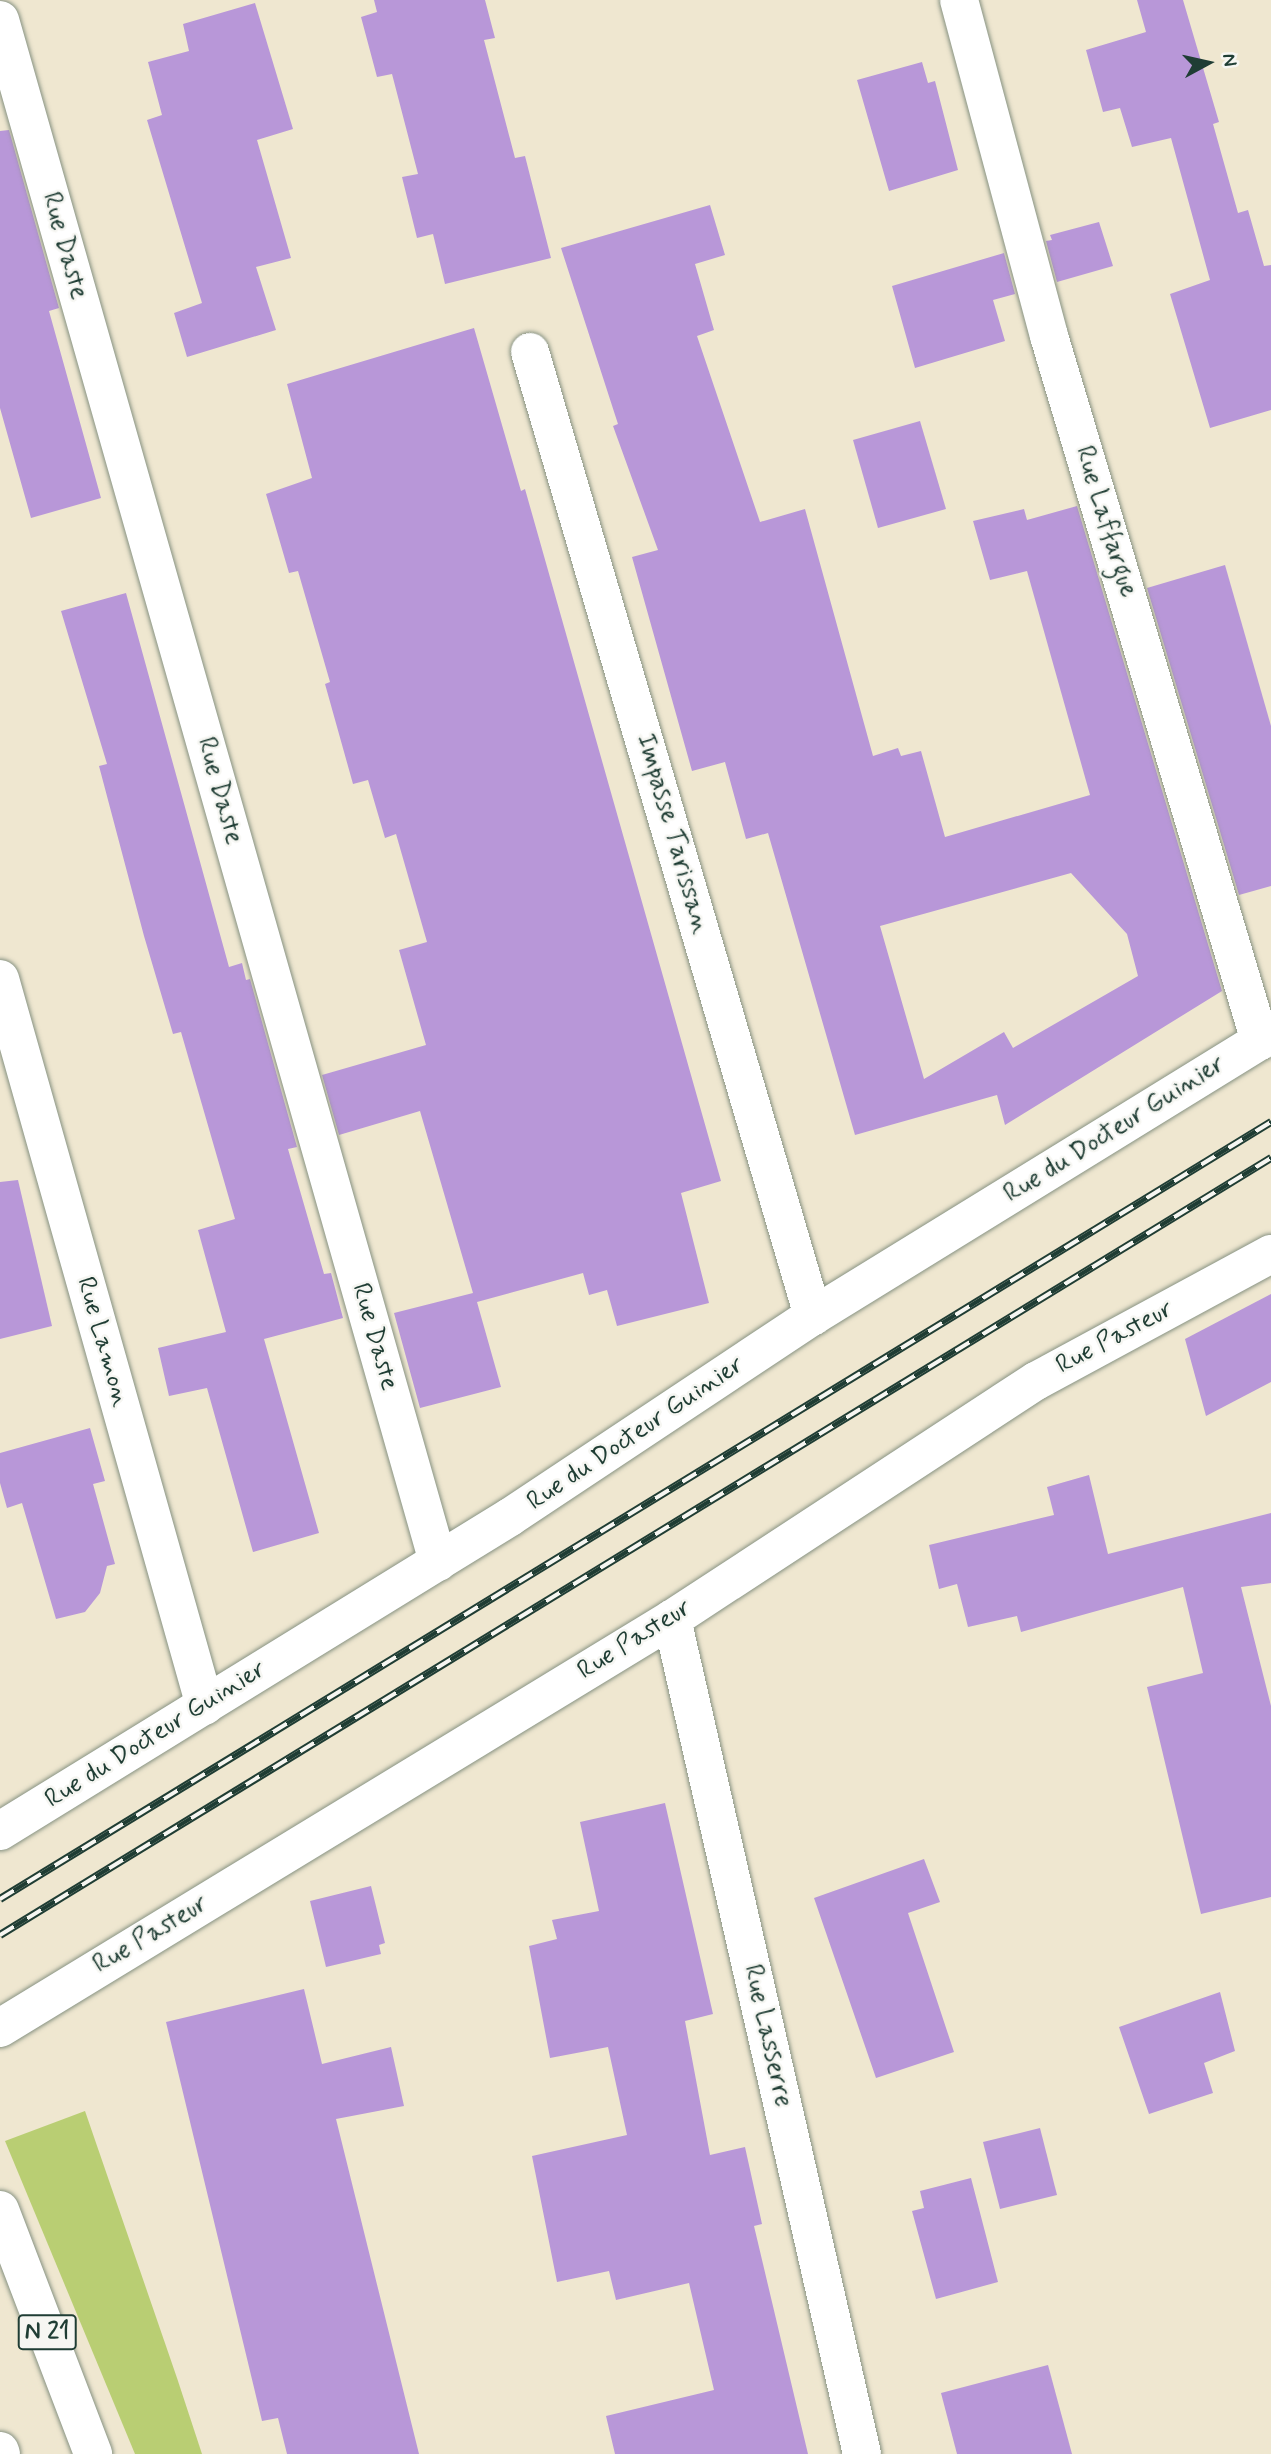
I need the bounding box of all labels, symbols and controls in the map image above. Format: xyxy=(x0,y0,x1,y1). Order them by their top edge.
north arrow xyxy=(1173,28,1243,98)
text: N xyxy=(1216,52,1243,68)
street label: Rue Daste xyxy=(34,190,94,302)
street label: Rue Laffargue xyxy=(1067,441,1143,603)
street label: Rue Daste xyxy=(189,735,249,847)
street label: Impasse Tarissan xyxy=(631,738,713,930)
street label: Rue du Docteur Guinier xyxy=(1002,1051,1228,1209)
street label: Rue Lamon xyxy=(69,1275,135,1409)
street label: Rue Daste xyxy=(344,1281,404,1393)
street label: Rue Pasteur xyxy=(1052,1295,1178,1381)
street label: Rue du Docteur Guinier xyxy=(525,1352,747,1516)
street label: Rue Pasteur xyxy=(574,1594,696,1686)
street label: Rue du Docteur Guinier xyxy=(43,1656,269,1814)
street label: Rue Pasteur xyxy=(89,1889,213,1981)
street label: Rue Lasserre xyxy=(736,1964,798,2108)
road number: N 21 xyxy=(17,2312,77,2353)

